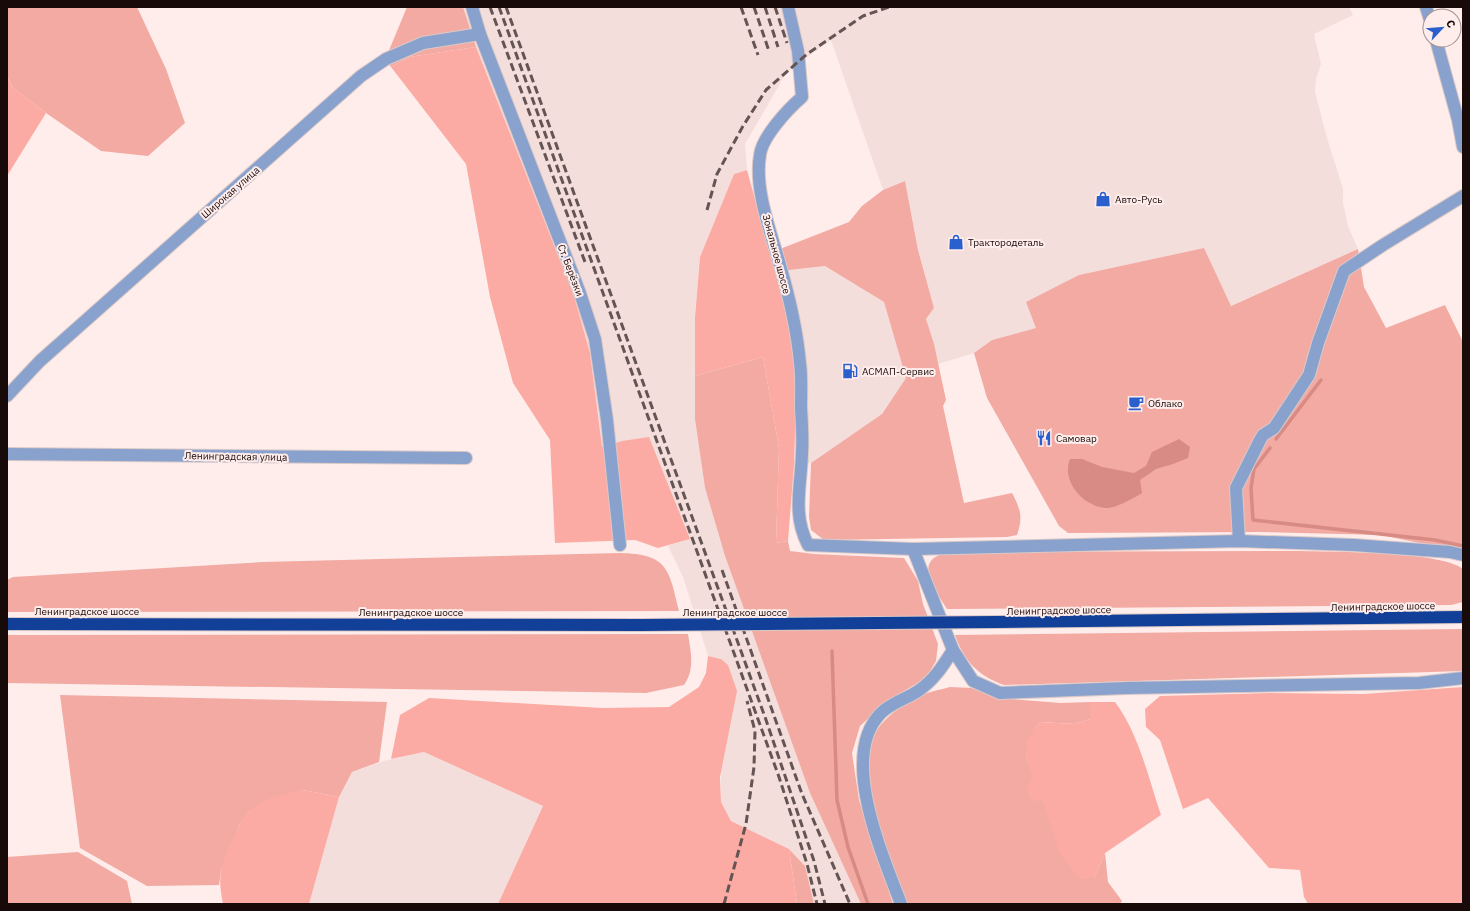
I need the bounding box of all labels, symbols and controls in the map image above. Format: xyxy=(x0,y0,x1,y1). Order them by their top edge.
north arrow xyxy=(1422,8,1462,48)
text: С xyxy=(1443,17,1459,30)
street label: Широкая улица xyxy=(199,163,263,221)
shop icon: Авто-Русь xyxy=(1094,190,1112,208)
place label: Авто-Русь xyxy=(1115,193,1162,206)
street label: Зональное шоссе xyxy=(760,213,794,296)
shop icon: Трактородеталь xyxy=(947,233,965,251)
place label: Трактородеталь xyxy=(968,236,1044,249)
street label: Ст. Берёзки xyxy=(555,242,586,298)
fuel station icon: АСМАП-Сервис xyxy=(841,362,859,380)
place label: АСМАП-Сервис xyxy=(862,365,934,378)
cafe icon: Облако xyxy=(1127,394,1145,412)
place label: Облако xyxy=(1148,397,1183,410)
restaurant icon: Самовар xyxy=(1035,429,1053,447)
place label: Самовар xyxy=(1056,432,1097,445)
street label: Ленинградская улица xyxy=(184,449,288,464)
street label: Ленинградское шоссе xyxy=(1331,599,1436,614)
street label: Ленинградское шоссе xyxy=(1007,603,1112,618)
street label: Ленинградское шоссе xyxy=(35,605,140,618)
street label: Ленинградское шоссе xyxy=(359,606,464,619)
street label: Ленинградское шоссе xyxy=(683,606,788,619)

